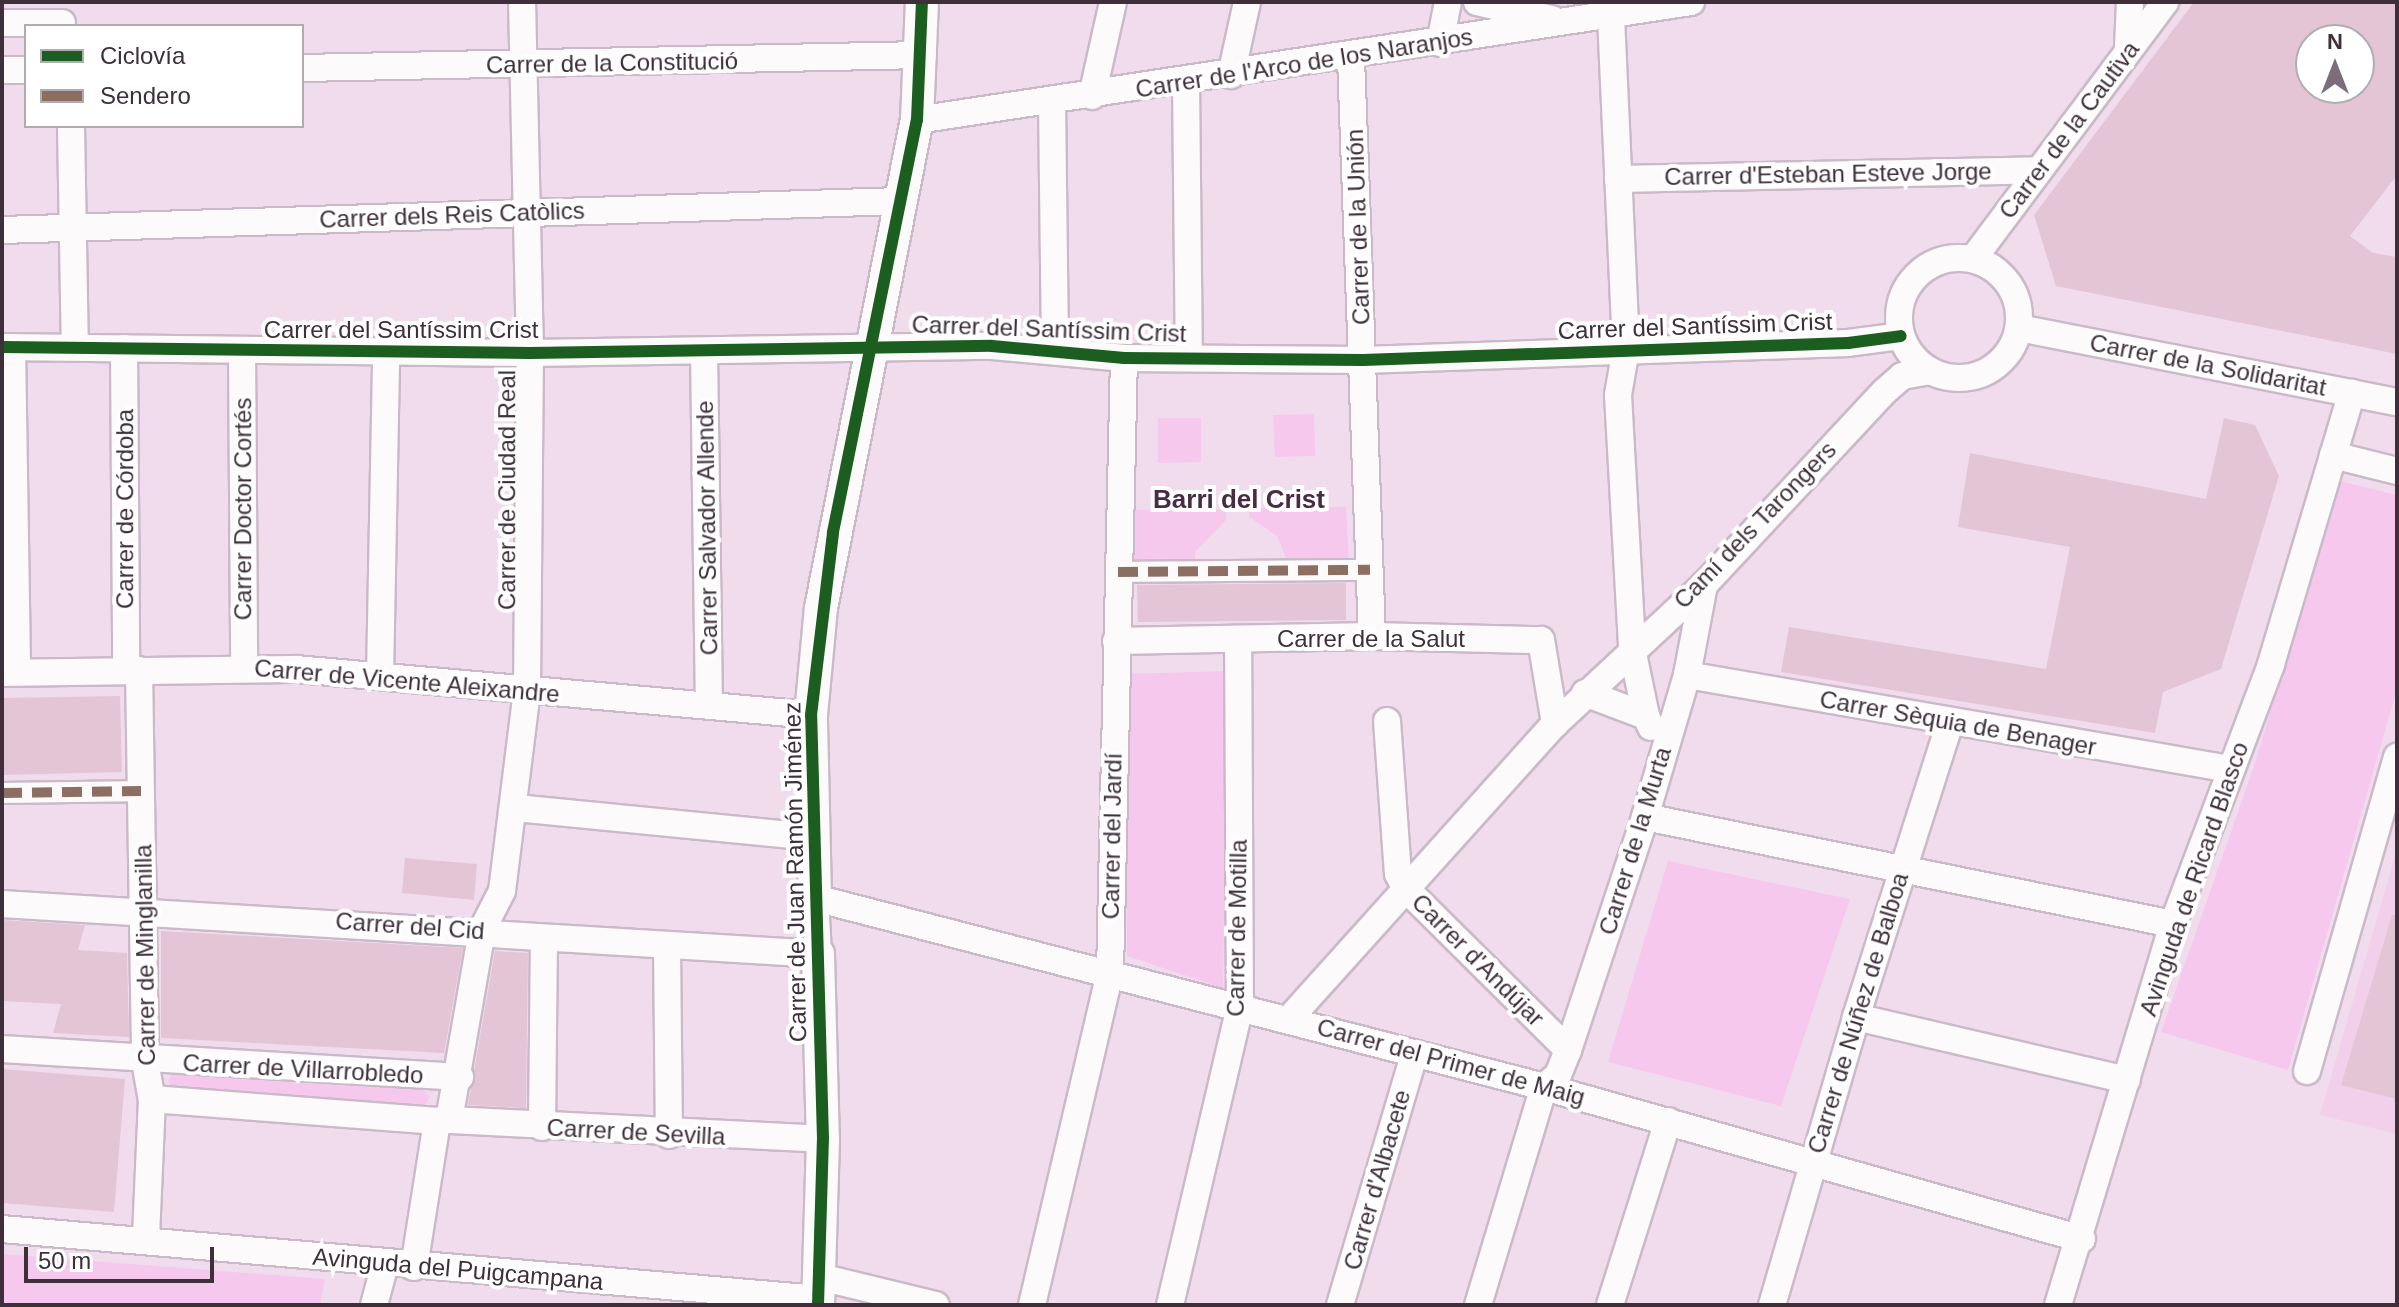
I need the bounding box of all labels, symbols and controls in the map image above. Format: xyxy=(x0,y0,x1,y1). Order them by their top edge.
street label: Carrer de l'Arco de los Naranjos xyxy=(1133,22,1475,104)
legend xyxy=(24,24,304,128)
north arrow xyxy=(2295,24,2375,104)
text: N xyxy=(2327,29,2343,54)
street label: Carrer de la Cautiva xyxy=(1993,36,2145,224)
text: Ciclovía xyxy=(100,42,185,69)
street label: Carrer de la Constitució xyxy=(486,46,738,80)
text: Sendero xyxy=(100,82,191,109)
street label: Carrer de la Unión xyxy=(1340,129,1376,325)
street label: Carrer d'Esteban Esteve Jorge xyxy=(1664,157,1992,191)
street label: Carrer dels Reis Catòlics xyxy=(319,196,585,234)
street label: Carrer del Santíssim Crist xyxy=(1557,307,1833,345)
street label: Carrer del Santíssim Crist xyxy=(911,310,1187,348)
street label: Carrer del Santíssim Crist xyxy=(264,316,538,344)
street label: Carrer de la Solidaritat xyxy=(2087,328,2329,402)
street label: Carrer de Ciudad Real xyxy=(493,370,521,610)
street label: Carrer Doctor Cortés xyxy=(229,398,257,620)
street label: Carrer Salvador Allende xyxy=(690,400,724,656)
street label: Carrer de Córdoba xyxy=(111,409,139,609)
street label: Camí dels Tarongers xyxy=(1668,435,1842,615)
district label: Barri del Crist xyxy=(1153,484,1325,516)
street label: Carrer de la Salut xyxy=(1277,625,1465,653)
street label: Carrer de Vicente Aleixandre xyxy=(252,653,562,709)
street label: Carrer Sèquia de Benager xyxy=(1818,684,2098,762)
street label: Carrer de Juan Ramón Jiménez xyxy=(778,702,812,1042)
street label: Avinguda de Ricard Blasco xyxy=(2134,738,2254,1020)
street label: Carrer de la Murta xyxy=(1593,744,1677,938)
street label: Carrer del Jardí xyxy=(1096,752,1128,920)
street label: Carrer de Motilla xyxy=(1221,839,1253,1017)
street label: Carrer de Minglanilla xyxy=(129,844,161,1066)
street label: Carrer de Núñez de Balboa xyxy=(1802,869,1914,1157)
street label: Carrer d'Andújar xyxy=(1406,888,1550,1032)
street label: Carrer del Cid xyxy=(334,906,486,946)
street label: Carrer del Primer de Maig xyxy=(1314,1012,1588,1112)
street label: Carrer de Villarrobledo xyxy=(182,1048,424,1090)
street label: Carrer d'Albacete xyxy=(1338,1087,1416,1273)
street label: Carrer de Sevilla xyxy=(546,1113,726,1151)
scale bar xyxy=(28,1231,218,1281)
street label: Avinguda del Puigcampana xyxy=(311,1242,605,1296)
text: 50 m xyxy=(38,1247,91,1274)

